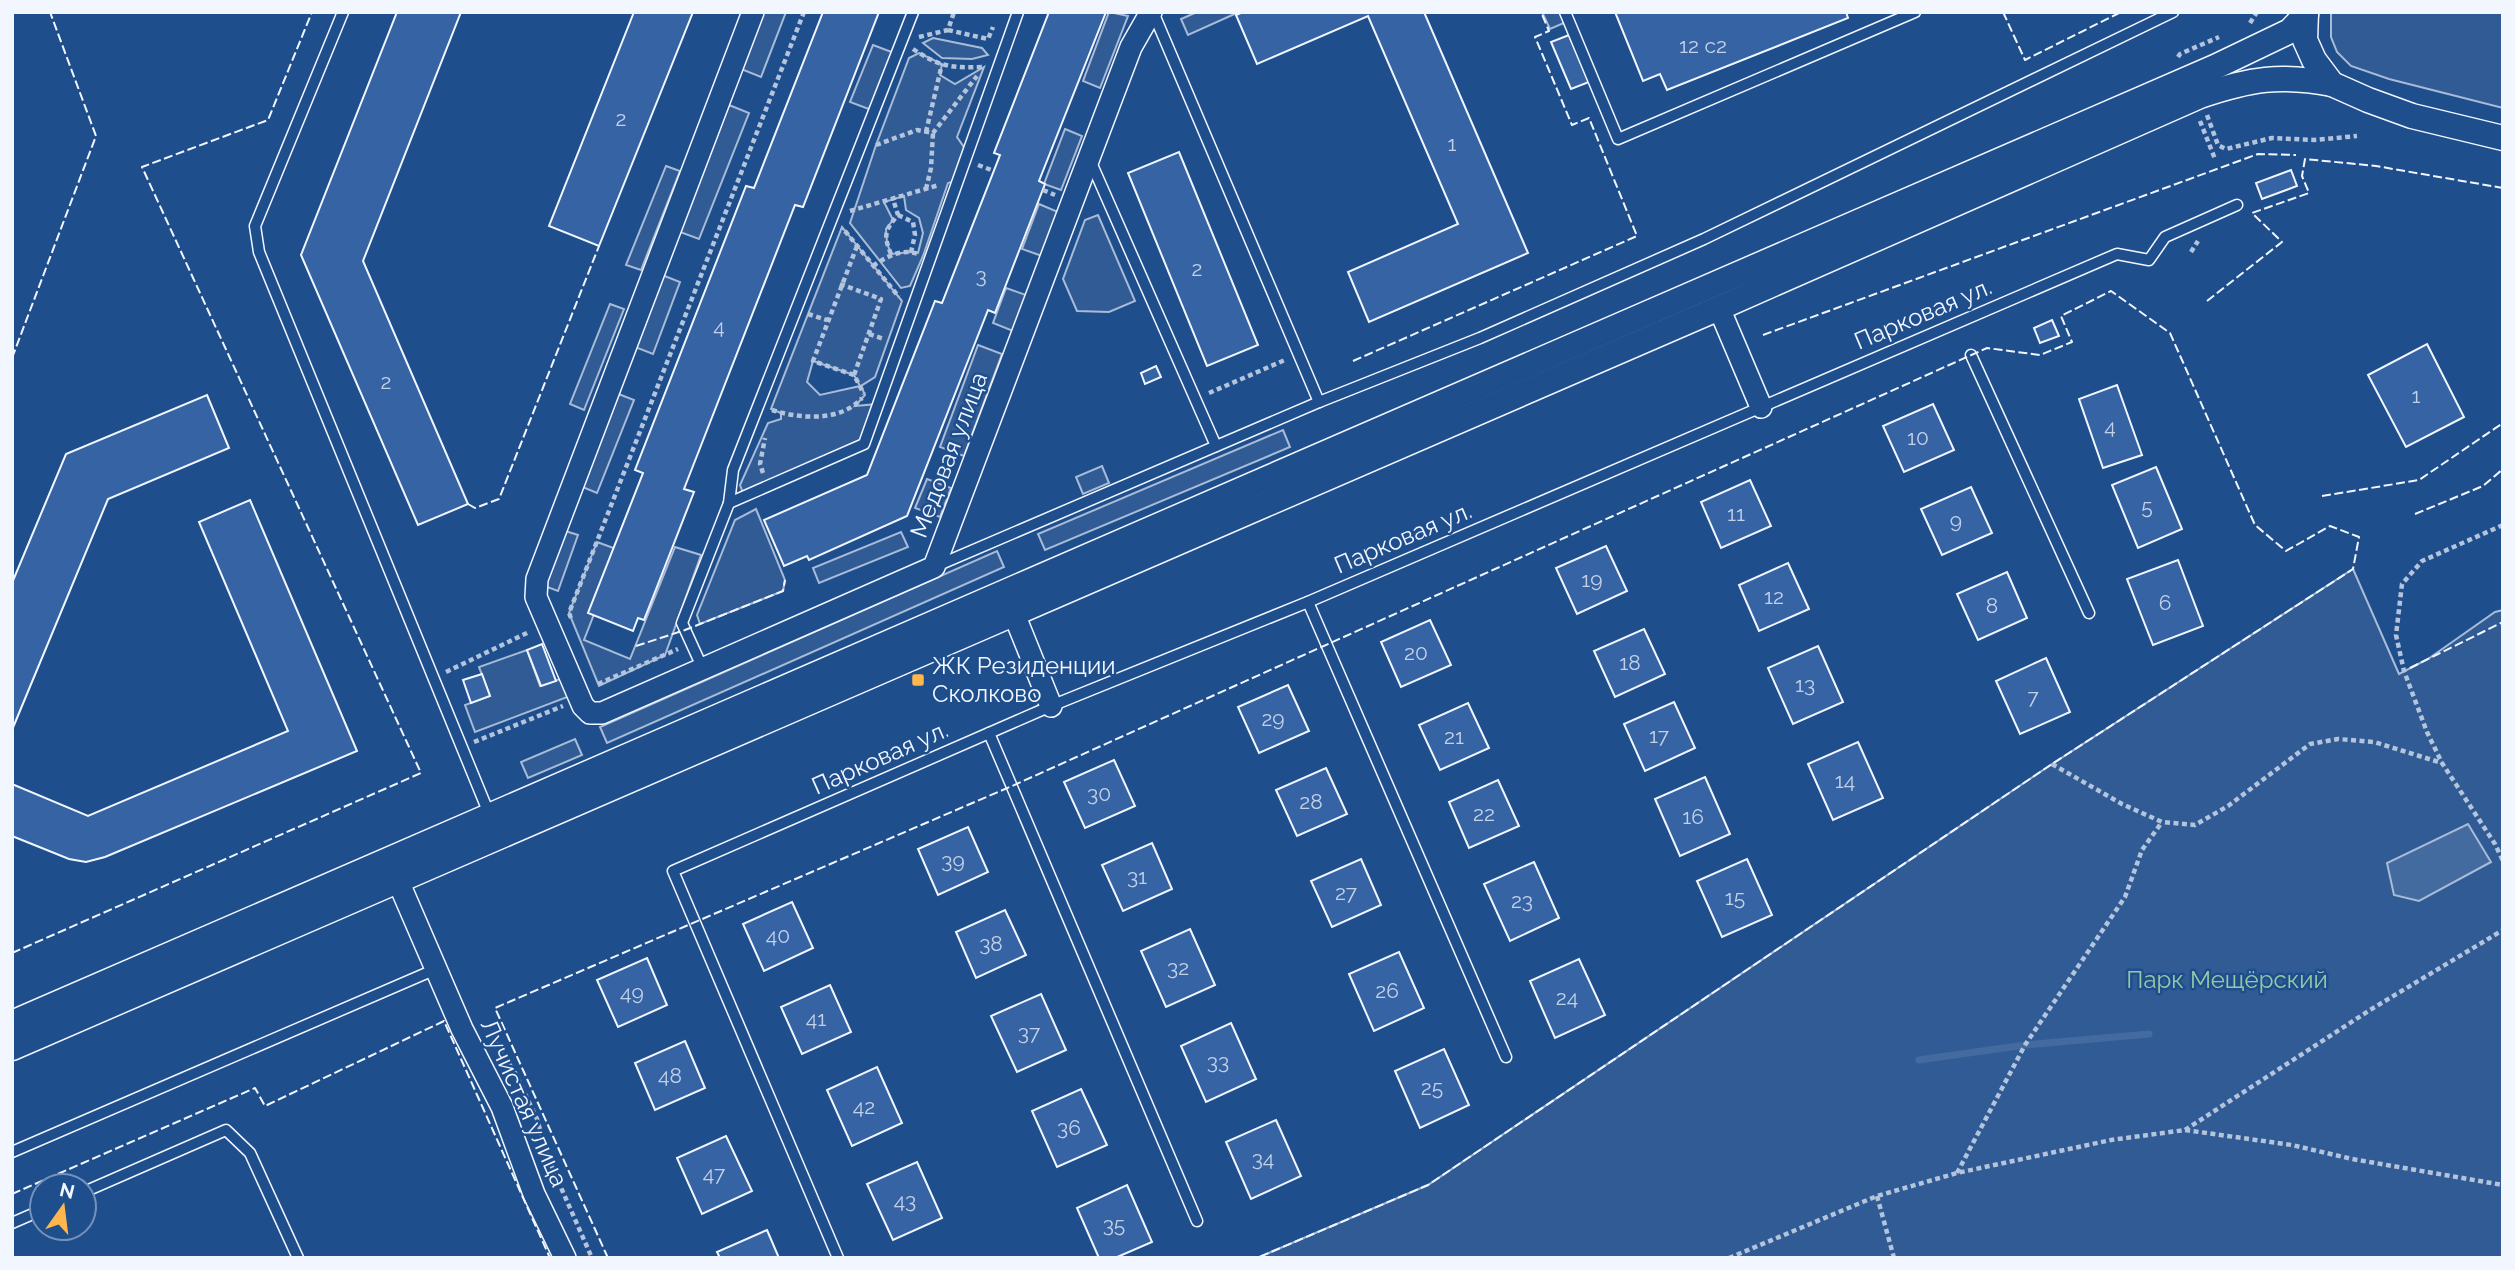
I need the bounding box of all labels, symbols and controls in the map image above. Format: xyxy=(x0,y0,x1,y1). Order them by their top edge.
house number: 12 с2 xyxy=(1679,33,1727,58)
house number: 2 xyxy=(616,106,626,131)
house number: 1 xyxy=(1448,131,1457,156)
house number: 2 xyxy=(1192,256,1202,281)
house number: 3 xyxy=(975,263,987,288)
street label: Парковая ул. xyxy=(1850,272,1996,355)
house number: 4 xyxy=(713,314,725,339)
street label: Медовая улица xyxy=(904,368,993,542)
house number: 2 xyxy=(381,369,391,394)
house number: 1 xyxy=(2412,383,2421,408)
house number: 4 xyxy=(2104,414,2116,439)
house number: 10 xyxy=(1907,425,1929,450)
house number: 5 xyxy=(2141,494,2153,519)
street label: Парковая ул. xyxy=(1330,496,1476,579)
house number: 11 xyxy=(1727,501,1745,526)
house number: 9 xyxy=(1950,508,1962,533)
house number: 19 xyxy=(1581,567,1603,592)
house number: 12 xyxy=(1764,584,1784,609)
house number: 6 xyxy=(2159,590,2171,615)
house number: 8 xyxy=(1986,593,1998,618)
house number: 20 xyxy=(1404,640,1428,665)
house number: 18 xyxy=(1619,650,1641,675)
place label: ЖК Резиденции Сколково xyxy=(932,651,1115,708)
marker: ЖК Резиденции Сколково xyxy=(910,672,926,688)
house number: 13 xyxy=(1795,672,1815,697)
house number: 7 xyxy=(2027,684,2039,709)
house number: 29 xyxy=(1261,706,1285,731)
street label: Парковая ул. xyxy=(807,715,952,801)
house number: 17 xyxy=(1649,723,1670,748)
house number: 21 xyxy=(1444,724,1464,749)
house number: 14 xyxy=(1835,768,1855,793)
house number: 30 xyxy=(1087,781,1111,806)
house number: 28 xyxy=(1299,789,1323,814)
house number: 22 xyxy=(1473,801,1495,826)
house number: 16 xyxy=(1682,804,1704,829)
house number: 39 xyxy=(941,848,965,873)
house number: 31 xyxy=(1127,864,1147,889)
house number: 27 xyxy=(1335,880,1358,905)
house number: 15 xyxy=(1725,885,1745,910)
house number: 23 xyxy=(1511,888,1533,913)
house number: 40 xyxy=(766,923,790,948)
house number: 38 xyxy=(979,931,1003,956)
house number: 32 xyxy=(1167,955,1189,980)
park label: Парк Мещёрский xyxy=(2126,965,2328,994)
house number: 26 xyxy=(1375,978,1399,1003)
house number: 49 xyxy=(620,980,644,1005)
house number: 24 xyxy=(1556,985,1578,1010)
house number: 41 xyxy=(806,1006,826,1031)
street label: Лучистая улица xyxy=(474,1014,574,1191)
house number: 37 xyxy=(1018,1020,1041,1045)
house number: 33 xyxy=(1207,1049,1229,1074)
house number: 48 xyxy=(658,1063,682,1088)
house number: 25 xyxy=(1421,1075,1443,1100)
house number: 42 xyxy=(853,1094,875,1119)
house number: 36 xyxy=(1057,1115,1081,1140)
house number: 34 xyxy=(1252,1146,1274,1171)
house number: 47 xyxy=(703,1161,726,1186)
north arrow xyxy=(28,1172,98,1242)
text: N xyxy=(57,1178,77,1203)
house number: 43 xyxy=(894,1188,916,1213)
house number: 35 xyxy=(1103,1212,1125,1237)

